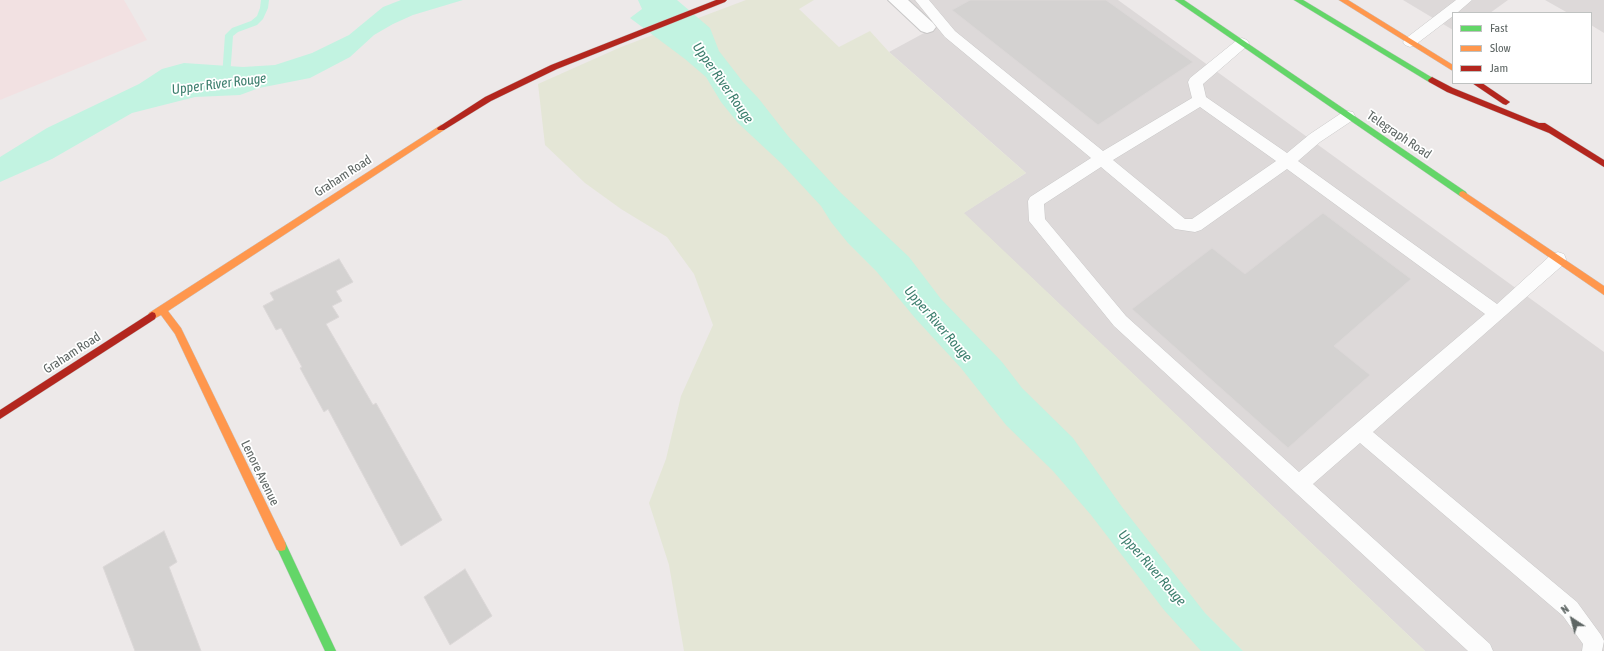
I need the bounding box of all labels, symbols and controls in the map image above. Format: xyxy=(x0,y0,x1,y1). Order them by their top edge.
legend xyxy=(1452,12,1592,84)
text: Fast xyxy=(1490,21,1508,35)
water label: Upper River Rouge xyxy=(689,39,757,127)
text: Slow xyxy=(1490,41,1511,55)
text: Jam xyxy=(1490,61,1508,75)
water label: Upper River Rouge xyxy=(171,70,267,98)
street label: Telegraph Road xyxy=(1364,108,1434,162)
street label: Graham Road xyxy=(312,152,374,200)
water label: Upper River Rouge xyxy=(900,283,976,365)
street label: Graham Road xyxy=(41,329,103,377)
street label: Lenore Avenue xyxy=(237,438,283,508)
water label: Upper River Rouge xyxy=(1114,527,1190,609)
north arrow xyxy=(1552,599,1592,639)
text: N xyxy=(1559,603,1571,616)

